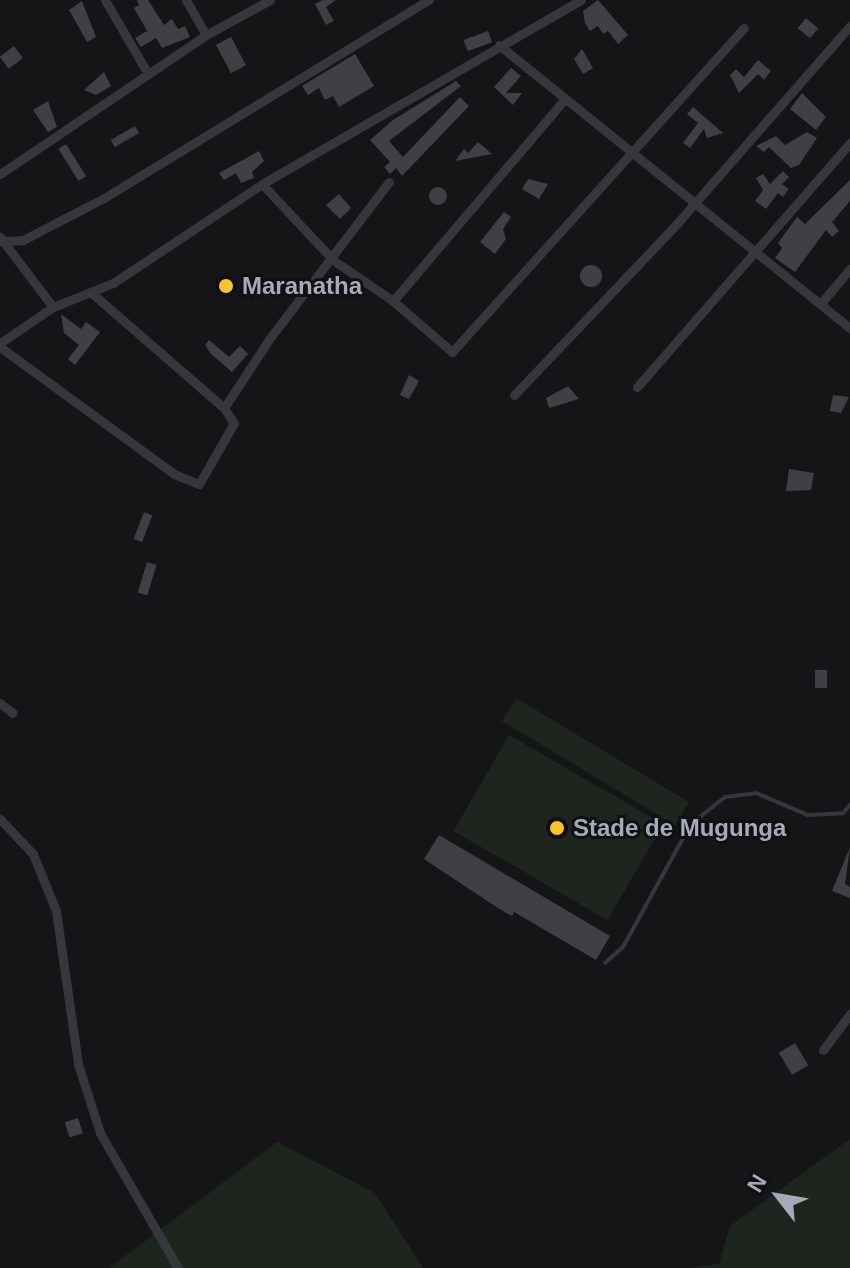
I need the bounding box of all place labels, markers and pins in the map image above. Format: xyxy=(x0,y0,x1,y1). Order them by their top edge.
place label: Maranatha xyxy=(242,272,362,300)
marker: Maranatha xyxy=(217,277,235,295)
place label: Stade de Mugunga xyxy=(573,814,786,842)
marker: Stade de Mugunga xyxy=(548,819,566,837)

